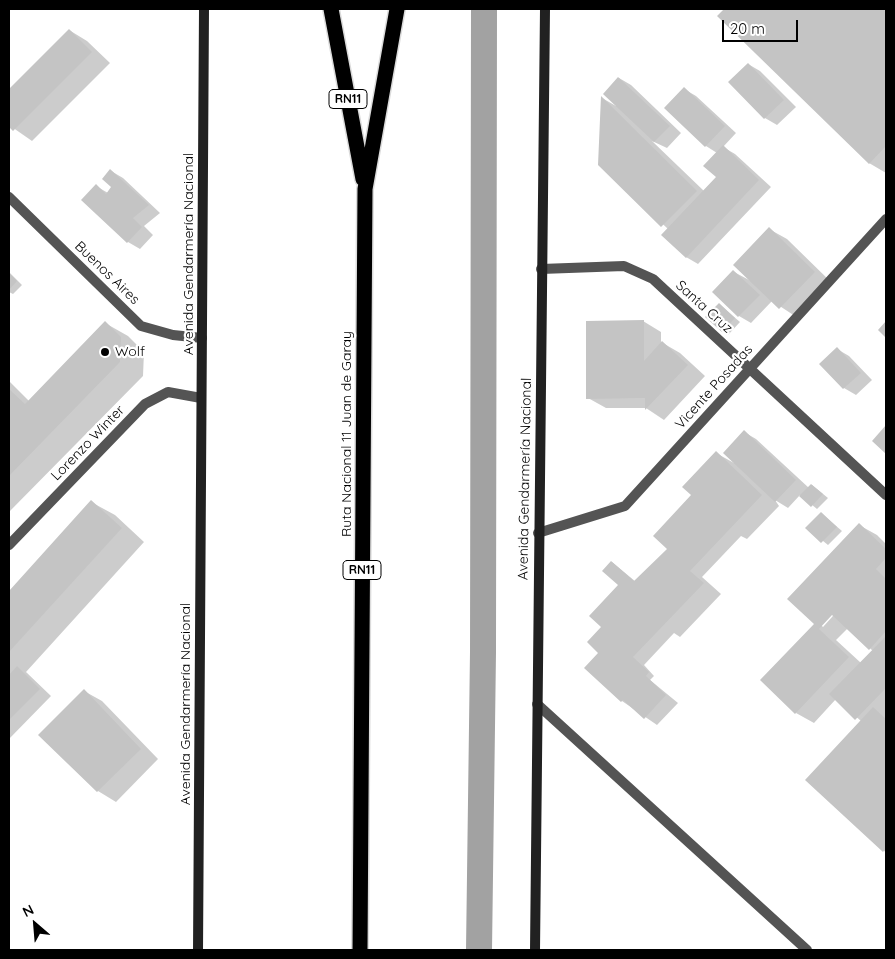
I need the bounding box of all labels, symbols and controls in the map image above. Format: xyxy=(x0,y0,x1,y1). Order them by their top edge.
scale bar xyxy=(725,10,801,42)
text: 20 m xyxy=(730,19,765,38)
road number: RN11 xyxy=(329,90,367,108)
street label: Avenida Gendarmería Nacional xyxy=(181,153,197,355)
street label: Buenos Aires xyxy=(71,238,143,308)
street label: Santa Cruz xyxy=(672,277,736,337)
street label: Ruta Nacional 11 Juan de Garay xyxy=(339,331,355,537)
street label: Vicente Posadas xyxy=(672,342,756,432)
place label: Wolf xyxy=(115,344,145,360)
marker: Wolf xyxy=(99,346,111,358)
street label: Avenida Gendarmería Nacional xyxy=(515,378,535,580)
street label: Lorenzo Winter xyxy=(48,402,128,484)
road number: RN11 xyxy=(343,560,381,580)
street label: Avenida Gendarmería Nacional xyxy=(178,603,194,805)
north arrow xyxy=(10,899,60,949)
text: N xyxy=(20,900,37,921)

